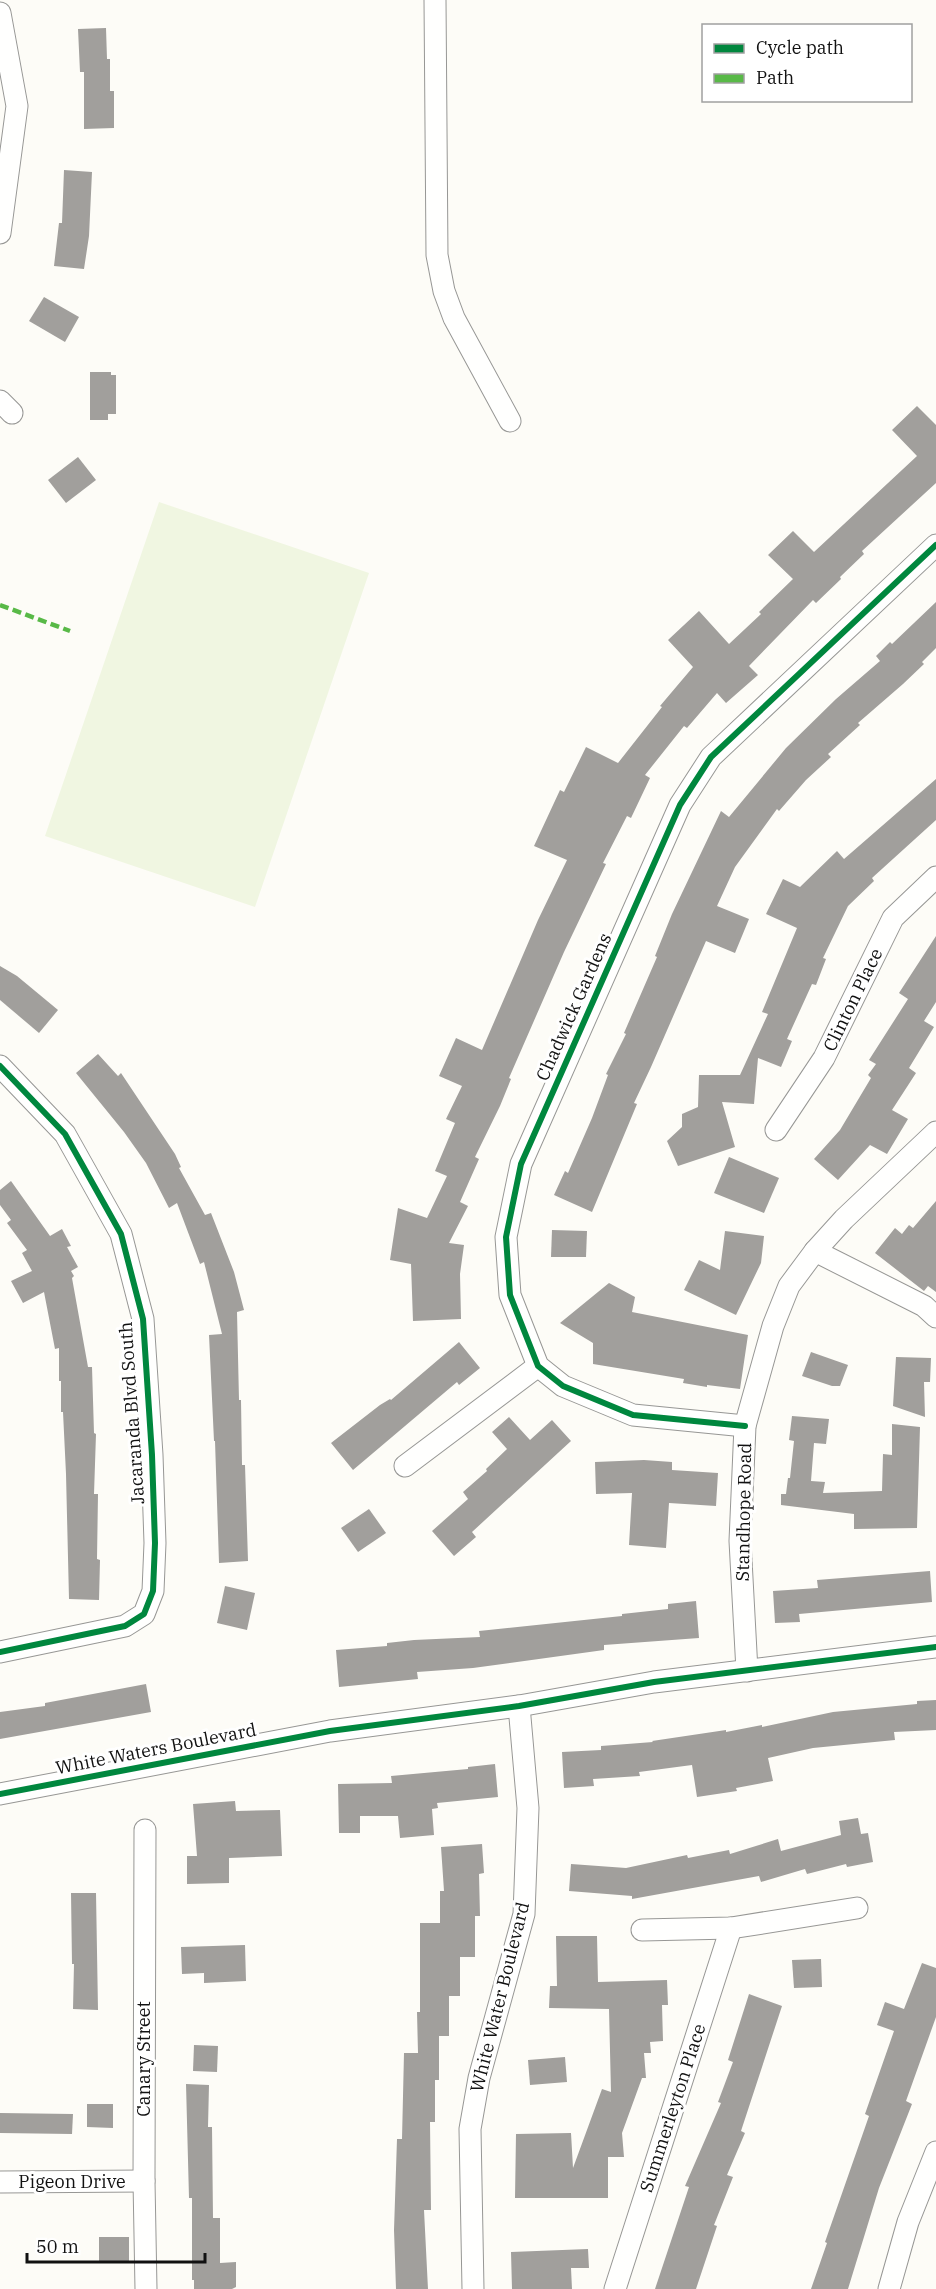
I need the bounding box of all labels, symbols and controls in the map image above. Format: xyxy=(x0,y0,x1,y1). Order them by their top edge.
legend xyxy=(702,24,912,102)
text: Cycle path xyxy=(756,36,844,59)
text: Path xyxy=(756,66,794,89)
street label: Chadwick Gardens xyxy=(531,929,616,1084)
street label: Clinton Place xyxy=(818,945,887,1055)
street label: Jacaranda Blvd South xyxy=(114,1321,149,1505)
street label: Standhope Road xyxy=(731,1442,756,1581)
street label: White Waters Boulevard xyxy=(54,1718,258,1779)
street label: White Water Boulevard xyxy=(465,1899,534,2094)
street label: Canary Street xyxy=(132,2001,155,2117)
street label: Summerleyton Place xyxy=(634,2021,711,2195)
street label: Pigeon Drive xyxy=(18,2170,126,2193)
scale bar xyxy=(27,2226,206,2264)
text: 50 m xyxy=(36,2235,79,2258)

